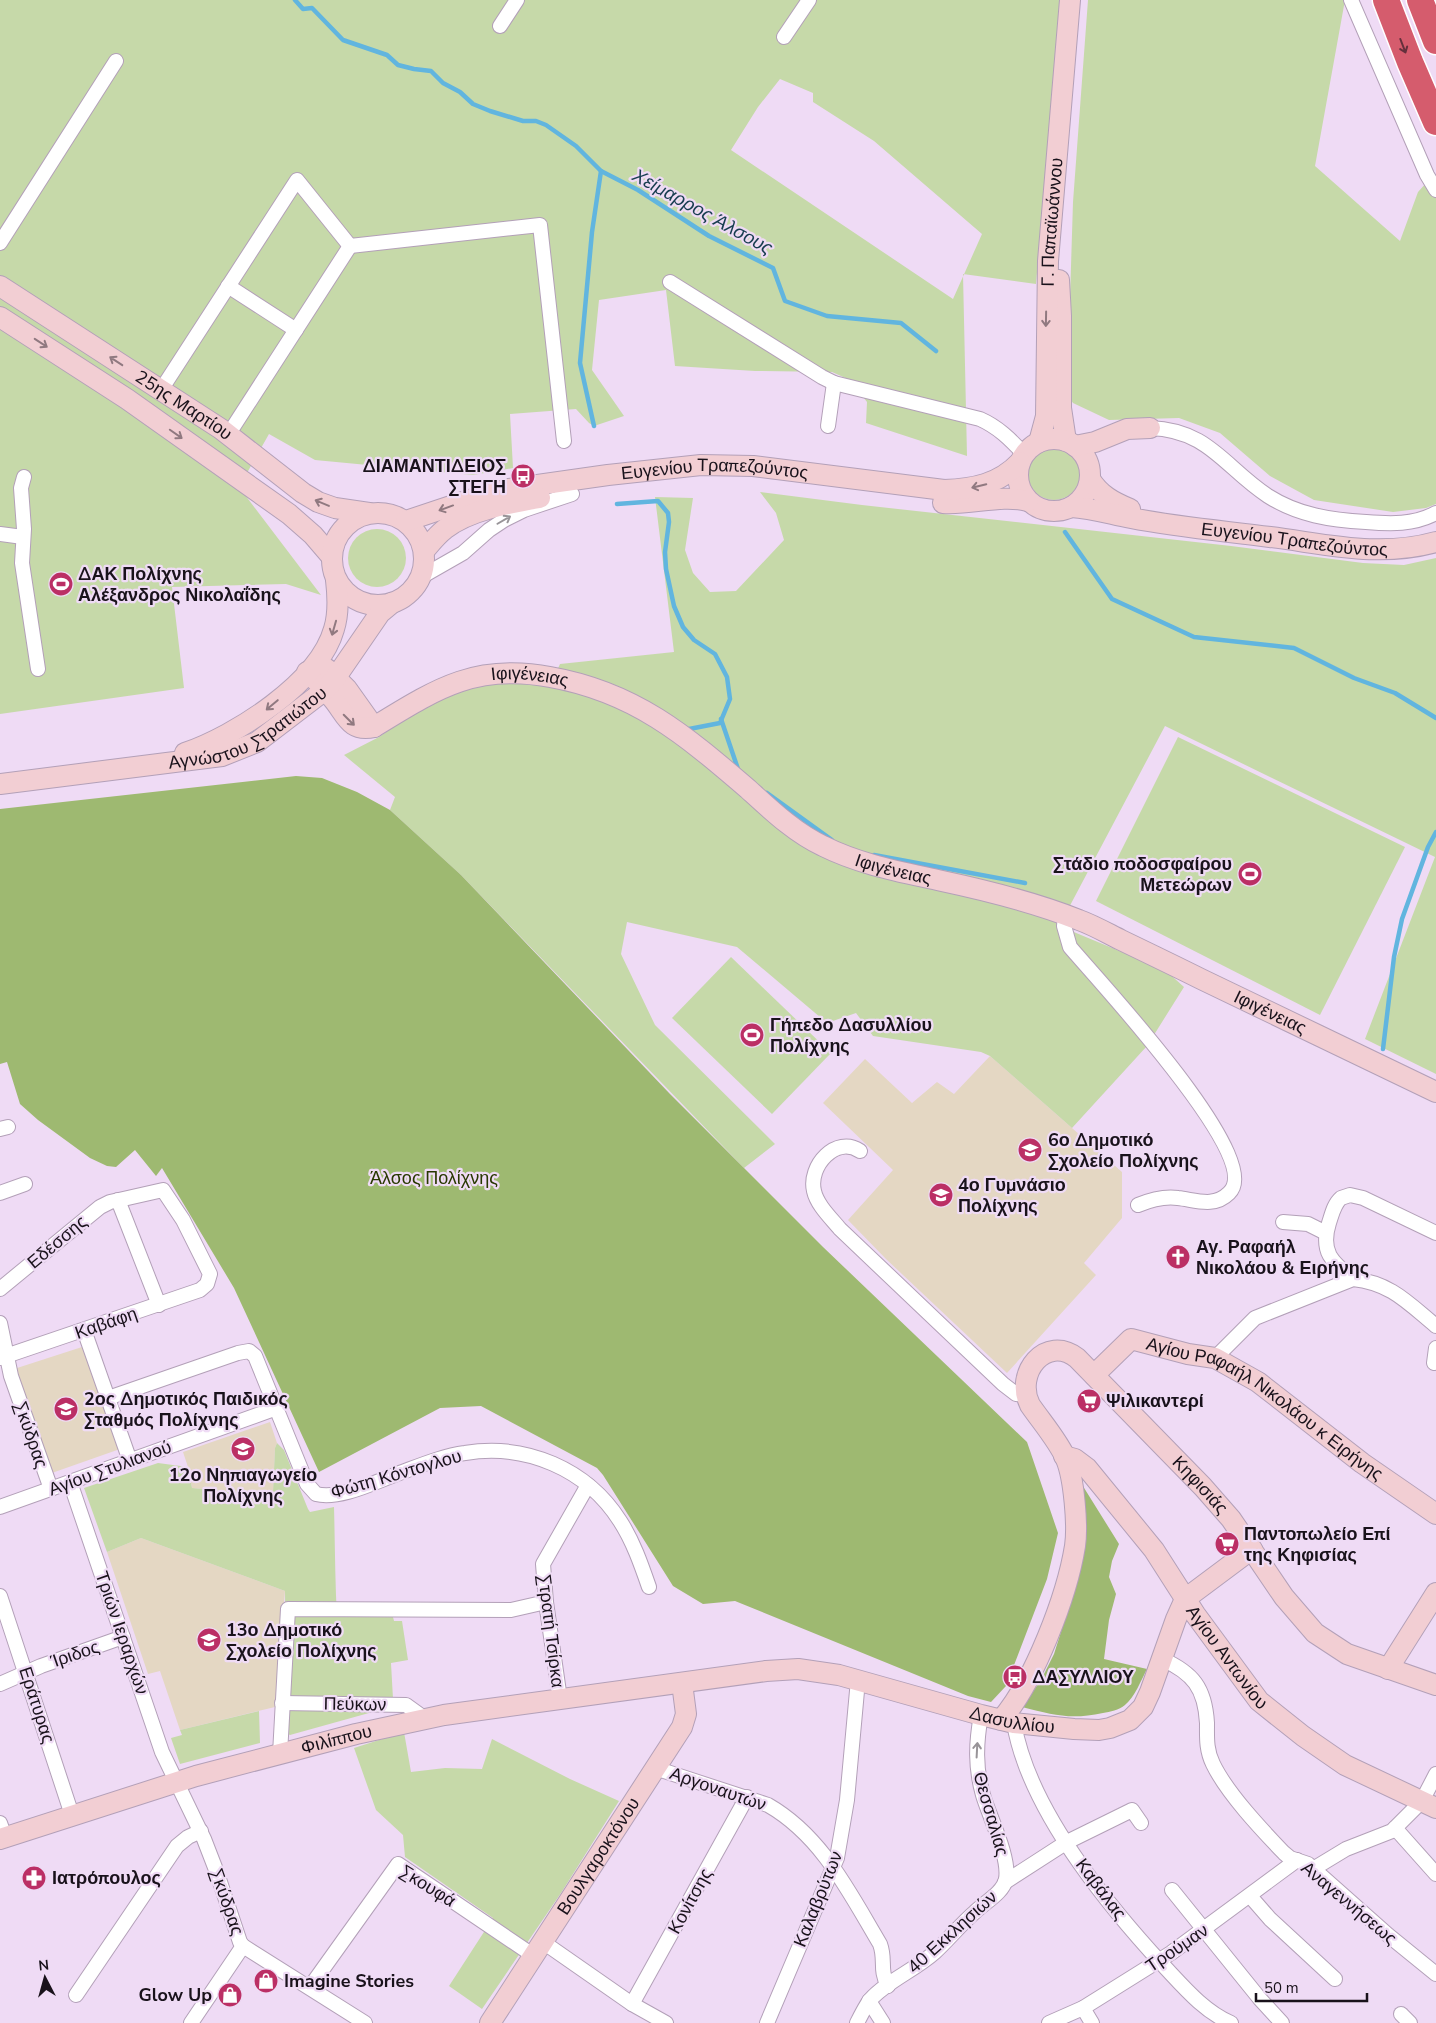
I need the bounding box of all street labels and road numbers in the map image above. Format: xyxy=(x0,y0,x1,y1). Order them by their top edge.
street label: Γ. Παπαϊωάννου xyxy=(1036,157,1069,287)
street label: 25ης Μαρτίου xyxy=(131,365,237,445)
street label: Ευγενίου Τραπεζούντος xyxy=(620,453,810,486)
street label: Ευγενίου Τραπεζούντος xyxy=(1200,517,1388,561)
street label: Ιφιγένειας xyxy=(490,661,571,693)
street label: Αγνώστου Στρατιώτου xyxy=(167,681,332,775)
street label: Ιφιγένειας xyxy=(852,848,934,890)
street label: Ιφιγένειας xyxy=(1230,985,1311,1040)
street label: Εδέσσης xyxy=(22,1210,92,1274)
street label: Καβάφη xyxy=(72,1301,140,1345)
street label: Αγίου Ραφαήλ Νικολάου κ Ειρήνης xyxy=(1144,1332,1388,1486)
street label: Σκύδρας xyxy=(8,1398,54,1472)
street label: Αγίου Στυλιανού xyxy=(45,1435,175,1501)
street label: Φώτη Κόντογλου xyxy=(328,1444,464,1504)
street label: Κηφισιάς xyxy=(1167,1450,1234,1520)
street label: Τριών Ιεραρχών xyxy=(90,1568,154,1698)
street label: Στρατή Τσίρκα xyxy=(532,1573,570,1689)
street label: Αγίου Αντωνίου xyxy=(1181,1601,1272,1715)
street label: Ίριδος xyxy=(47,1634,103,1674)
street label: Εράτυρας xyxy=(13,1664,61,1747)
street label: Πεύκων xyxy=(323,1691,387,1717)
street label: Δασυλλίου xyxy=(967,1700,1056,1739)
street label: Φιλίππου xyxy=(298,1719,374,1760)
street label: Αργοναυτών xyxy=(667,1761,769,1817)
street label: Θεσσαλίας xyxy=(968,1769,1015,1859)
street label: Βουλγαροκτόνου xyxy=(551,1793,645,1919)
street label: Καλαβρύτων xyxy=(788,1847,848,1951)
street label: Καβάλας xyxy=(1070,1854,1132,1925)
street label: Αναγεννήσεως xyxy=(1296,1856,1402,1950)
street label: Σκουφά xyxy=(396,1860,460,1912)
street label: Κονίτσης xyxy=(662,1864,718,1938)
street label: Σκύδρας xyxy=(204,1865,250,1939)
street label: 40 Εκκλησιών xyxy=(902,1885,1002,1979)
street label: Τρούμαν xyxy=(1141,1918,1213,1978)

